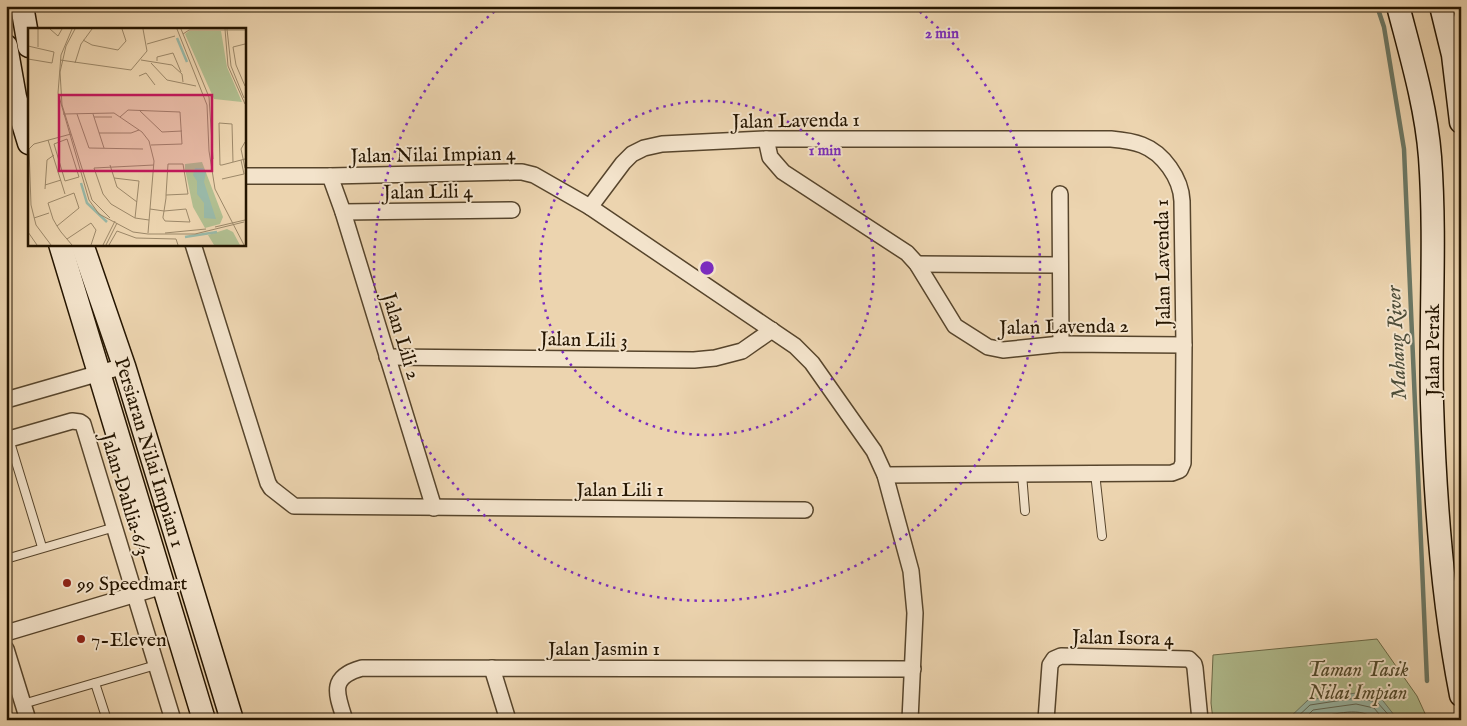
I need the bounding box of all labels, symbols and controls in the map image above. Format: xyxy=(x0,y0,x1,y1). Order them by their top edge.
text: 2 min xyxy=(925,24,959,43)
inset map xyxy=(28,28,245,245)
street label: Jalan Lavenda 1 xyxy=(730,108,860,135)
text: 1 min xyxy=(809,141,841,160)
street label: Jalan Nilai Impian 4 xyxy=(348,142,516,169)
street label: Jalan Lili 4 xyxy=(381,179,473,206)
street label: Jalan Lavenda 1 xyxy=(1150,199,1177,329)
centre of rings xyxy=(698,259,716,277)
water label: Mahang River xyxy=(1381,284,1414,401)
street label: Jalan Lili 2 xyxy=(375,288,426,383)
street label: Jalan Perak xyxy=(1421,303,1446,398)
street label: Jalan Lavenda 2 xyxy=(997,314,1129,341)
street label: Jalan Lili 3 xyxy=(538,327,628,354)
street label: Persiaran Nilai Impian 1 xyxy=(108,354,190,551)
street label: Jalan Dahlia 6/3 xyxy=(93,428,155,559)
street label: Jalan Lili 1 xyxy=(574,478,664,503)
place label: 99 Speedmart xyxy=(76,572,187,597)
marker: 99 Speedmart xyxy=(61,577,73,589)
street label: Jalan Isora 4 xyxy=(1070,625,1174,652)
place label: 7-Eleven xyxy=(91,628,167,653)
marker: 7-Eleven xyxy=(75,633,87,645)
street label: Jalan Jasmin 1 xyxy=(546,637,660,662)
park label: Taman Tasik Nilai Impian xyxy=(1308,658,1408,706)

